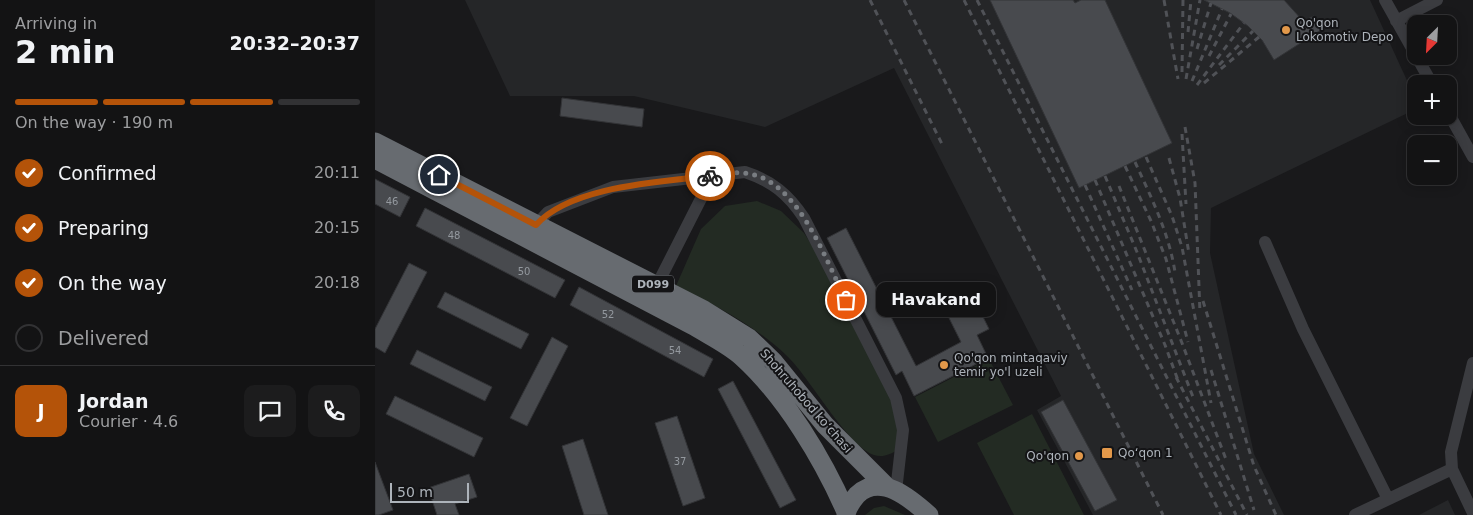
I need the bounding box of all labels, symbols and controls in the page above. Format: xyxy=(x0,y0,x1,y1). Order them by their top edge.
text: Arriving in xyxy=(15,14,97,33)
north arrow xyxy=(1407,15,1457,65)
map controls xyxy=(1407,15,1457,185)
place label: Qo'qon Lokomotiv Depo xyxy=(1296,16,1393,44)
marker: Qo'qon Lokomotiv Depo xyxy=(1280,24,1292,36)
text: 20:32–20:37 xyxy=(230,32,360,54)
text: 2 min xyxy=(15,33,116,71)
button: + xyxy=(1407,75,1457,125)
text: On the way · 190 m xyxy=(15,113,173,132)
button: − xyxy=(1407,135,1457,185)
courier xyxy=(685,151,735,201)
pin xyxy=(418,154,460,196)
icon: check xyxy=(15,159,43,187)
icon: home xyxy=(425,161,453,189)
text: Confirmed xyxy=(58,162,157,184)
icon: bike xyxy=(696,162,724,190)
text: 20:11 xyxy=(314,163,360,182)
house number: 46 xyxy=(386,196,398,207)
icon: check xyxy=(15,214,43,242)
text: Preparing xyxy=(58,217,149,239)
text: 20:15 xyxy=(314,218,360,237)
house number: 48 xyxy=(448,230,460,241)
house number: 50 xyxy=(518,266,530,277)
icon: check xyxy=(15,269,43,297)
text: On the way xyxy=(58,272,167,294)
text: 20:18 xyxy=(314,273,360,292)
road number: D099 xyxy=(632,276,674,292)
pin xyxy=(825,279,867,321)
callout: Havakand xyxy=(876,282,996,318)
icon: bag xyxy=(832,286,860,314)
text: Havakand xyxy=(891,290,981,309)
house number: 52 xyxy=(602,309,614,320)
text: Delivered xyxy=(58,327,149,349)
house number: 54 xyxy=(669,345,681,356)
street label: Shohruhobod koʻchasi xyxy=(757,346,855,456)
place label: Qo'qon mintaqaviy temir yo'l uzeli xyxy=(954,351,1068,379)
marker: Qo'qon mintaqaviy temir yo'l uzeli xyxy=(938,359,950,371)
button: chat xyxy=(244,385,296,437)
button: phone xyxy=(308,385,360,437)
text: Jordan xyxy=(79,390,148,412)
text: J xyxy=(37,400,45,422)
text: Courier · 4.6 xyxy=(79,412,178,431)
marker: Qoʻqon 1 xyxy=(1100,446,1114,460)
place label: Qoʻqon 1 xyxy=(1118,446,1173,460)
place label: Qo'qon xyxy=(1026,449,1069,463)
marker: Qo'qon xyxy=(1073,450,1085,462)
house number: 37 xyxy=(674,456,686,467)
scale bar xyxy=(390,480,469,503)
text: 50 m xyxy=(397,484,433,500)

